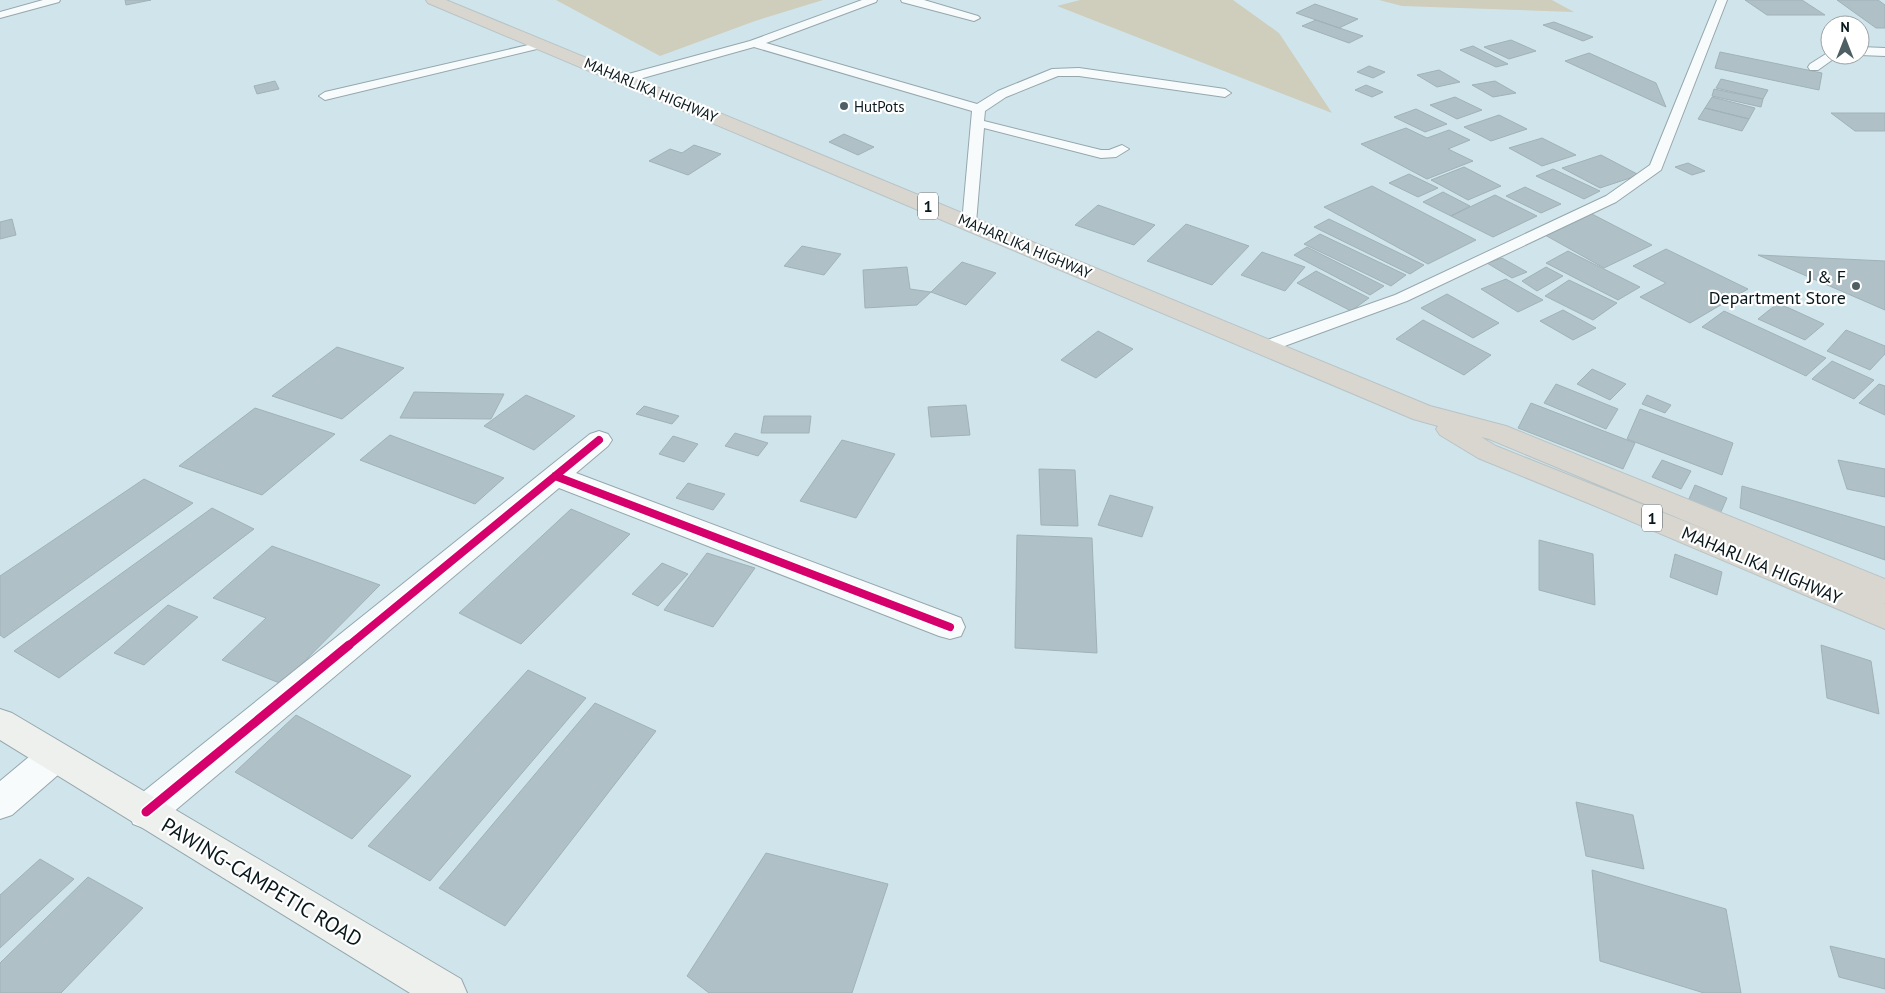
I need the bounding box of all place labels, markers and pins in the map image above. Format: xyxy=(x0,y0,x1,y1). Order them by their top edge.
place label: HutPots xyxy=(854,97,905,116)
marker: HutPots xyxy=(838,100,850,112)
place label: J & F Department Store xyxy=(1709,265,1846,309)
marker: J & F Department Store xyxy=(1850,280,1862,292)

